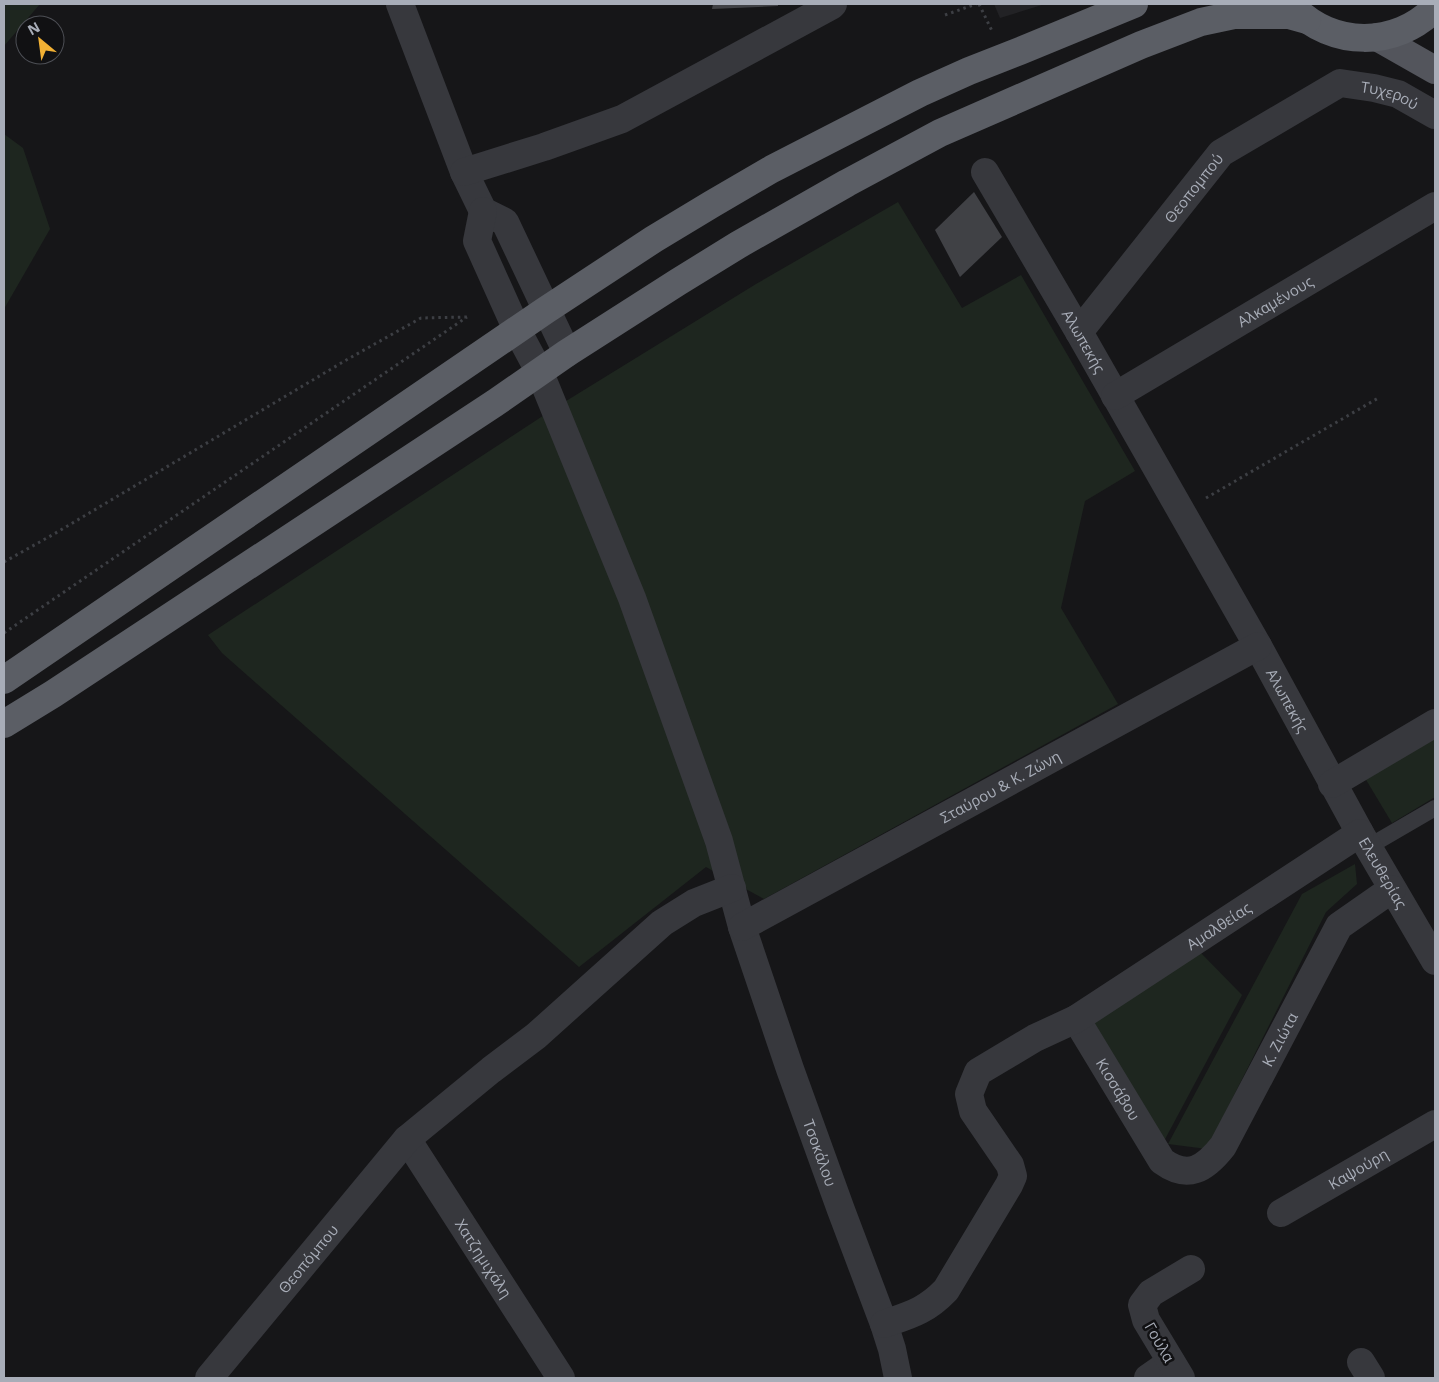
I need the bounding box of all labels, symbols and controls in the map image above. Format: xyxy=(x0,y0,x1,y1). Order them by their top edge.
north arrow xyxy=(15,15,65,65)
text: N xyxy=(24,17,43,39)
street label: Τυχερού xyxy=(1360,76,1422,114)
street label: Θεοπομπού xyxy=(1159,149,1227,227)
street label: Αλκαμένους xyxy=(1233,271,1316,331)
street label: Αλωπεκής xyxy=(1058,306,1110,377)
street label: Αλωπεκής xyxy=(1262,665,1313,736)
street label: Σταύρου & Κ. Ζώνη xyxy=(936,745,1064,827)
street label: Ελευθερίας xyxy=(1355,833,1412,912)
street label: Αμαλθείας xyxy=(1182,897,1255,954)
street label: Κ. Ζιώτα xyxy=(1257,1009,1302,1070)
street label: Κισσάβου xyxy=(1092,1054,1145,1124)
street label: Τσοκάλου xyxy=(799,1116,842,1189)
street label: Καψούρη xyxy=(1324,1143,1392,1194)
street label: Χατζημιχάλη xyxy=(451,1215,517,1302)
street label: Θεοπόμπου xyxy=(273,1220,342,1297)
street label: Γούλα xyxy=(1141,1318,1179,1366)

